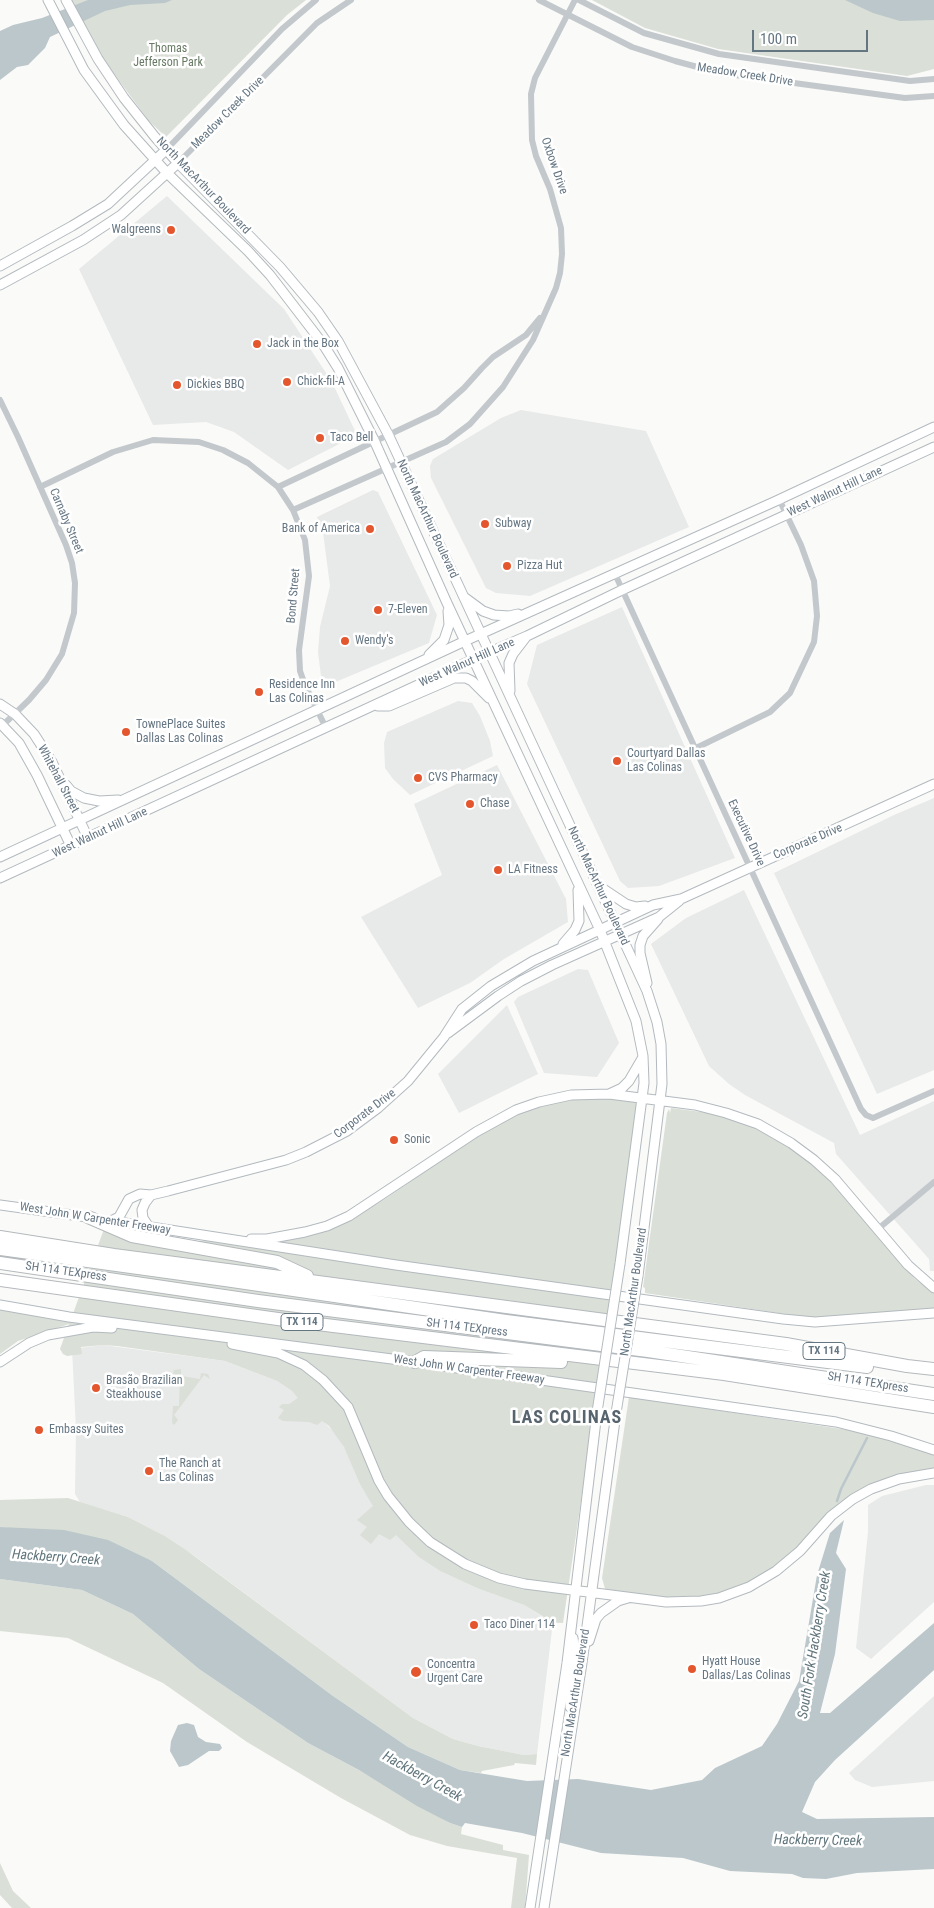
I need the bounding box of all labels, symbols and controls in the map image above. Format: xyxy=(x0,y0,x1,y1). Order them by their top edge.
scale bar xyxy=(754,20,870,52)
text: 100 m xyxy=(760,30,797,48)
park label: Thomas Jefferson Park xyxy=(133,42,203,70)
street label: Meadow Creek Drive xyxy=(696,60,794,90)
street label: Meadow Creek Drive xyxy=(189,74,267,152)
street label: North MacArthur Boulevard xyxy=(153,135,253,237)
street label: Oxbow Drive xyxy=(538,136,570,196)
place label: Walgreens xyxy=(112,223,161,237)
marker: Walgreens xyxy=(165,224,177,236)
place label: Jack in the Box xyxy=(267,337,339,351)
marker: Jack in the Box xyxy=(251,338,263,350)
place label: Chick-fil-A xyxy=(297,375,345,389)
marker: Chick-fil-A xyxy=(281,376,293,388)
place label: Dickies BBQ xyxy=(187,378,244,392)
marker: Dickies BBQ xyxy=(171,379,183,391)
place label: Taco Bell xyxy=(330,431,373,445)
marker: Taco Bell xyxy=(314,432,326,444)
street label: North MacArthur Boulevard xyxy=(393,457,461,581)
street label: West Walnut Hill Lane xyxy=(785,464,885,520)
street label: Carnaby Street xyxy=(46,486,86,556)
place label: Subway xyxy=(495,517,531,531)
marker: Subway xyxy=(479,518,491,530)
place label: Bank of America xyxy=(282,522,360,536)
marker: Bank of America xyxy=(364,523,376,535)
place label: Pizza Hut xyxy=(517,559,562,573)
marker: Pizza Hut xyxy=(501,560,513,572)
street label: Bond Street xyxy=(284,568,304,624)
place label: 7-Eleven xyxy=(388,603,428,617)
marker: 7-Eleven xyxy=(372,604,384,616)
place label: Wendy's xyxy=(355,634,394,648)
marker: Wendy's xyxy=(339,635,351,647)
street label: West Walnut Hill Lane xyxy=(417,635,517,691)
place label: Residence Inn Las Colinas xyxy=(269,678,335,706)
marker: Residence Inn Las Colinas xyxy=(253,686,265,698)
place label: TownePlace Suites Dallas Las Colinas xyxy=(136,718,225,746)
marker: TownePlace Suites Dallas Las Colinas xyxy=(120,726,132,738)
street label: Whitehall Street xyxy=(34,743,82,815)
place label: Courtyard Dallas Las Colinas xyxy=(627,747,705,775)
marker: Courtyard Dallas Las Colinas xyxy=(611,755,623,767)
place label: CVS Pharmacy xyxy=(428,771,498,785)
marker: CVS Pharmacy xyxy=(412,772,424,784)
place label: Chase xyxy=(480,797,509,811)
street label: Executive Drive xyxy=(724,797,768,869)
marker: Chase xyxy=(464,798,476,810)
street label: West Walnut Hill Lane xyxy=(50,805,150,861)
street label: Corporate Drive xyxy=(771,821,845,863)
street label: North MacArthur Boulevard xyxy=(564,824,632,948)
place label: LA Fitness xyxy=(508,863,558,877)
marker: LA Fitness xyxy=(492,864,504,876)
street label: Corporate Drive xyxy=(331,1086,399,1142)
place label: Sonic xyxy=(404,1133,430,1147)
marker: Sonic xyxy=(388,1134,400,1146)
street label: West John W Carpenter Freeway xyxy=(19,1200,171,1238)
street label: North MacArthur Boulevard xyxy=(618,1227,650,1357)
street label: SH 114 TEXpress xyxy=(24,1259,108,1285)
road number: TX 114 xyxy=(281,1314,323,1330)
street label: SH 114 TEXpress xyxy=(426,1316,508,1340)
road number: TX 114 xyxy=(803,1342,845,1360)
street label: West John W Carpenter Freeway xyxy=(393,1352,545,1388)
street label: SH 114 TEXpress xyxy=(826,1369,910,1397)
place label: Brasão Brazilian Steakhouse xyxy=(106,1374,183,1402)
marker: Brasão Brazilian Steakhouse xyxy=(90,1382,102,1394)
district label: LAS COLINAS xyxy=(510,1407,624,1429)
place label: Embassy Suites xyxy=(49,1423,124,1437)
marker: Embassy Suites xyxy=(33,1424,45,1436)
place label: The Ranch at Las Colinas xyxy=(159,1457,221,1485)
marker: The Ranch at Las Colinas xyxy=(143,1465,155,1477)
water label: Hackberry Creek xyxy=(11,1547,101,1569)
water label: South Fork Hackberry Creek xyxy=(795,1570,835,1720)
place label: Taco Diner 114 xyxy=(484,1618,555,1632)
marker: Taco Diner 114 xyxy=(468,1619,480,1631)
street label: North MacArthur Boulevard xyxy=(559,1628,593,1758)
place label: Hyatt House Dallas/Las Colinas xyxy=(702,1655,791,1683)
place label: Concentra Urgent Care xyxy=(427,1658,483,1686)
marker: Hyatt House Dallas/Las Colinas xyxy=(686,1663,698,1675)
marker: Concentra Urgent Care xyxy=(409,1665,423,1679)
water label: Hackberry Creek xyxy=(379,1748,465,1806)
water label: Hackberry Creek xyxy=(774,1832,862,1850)

